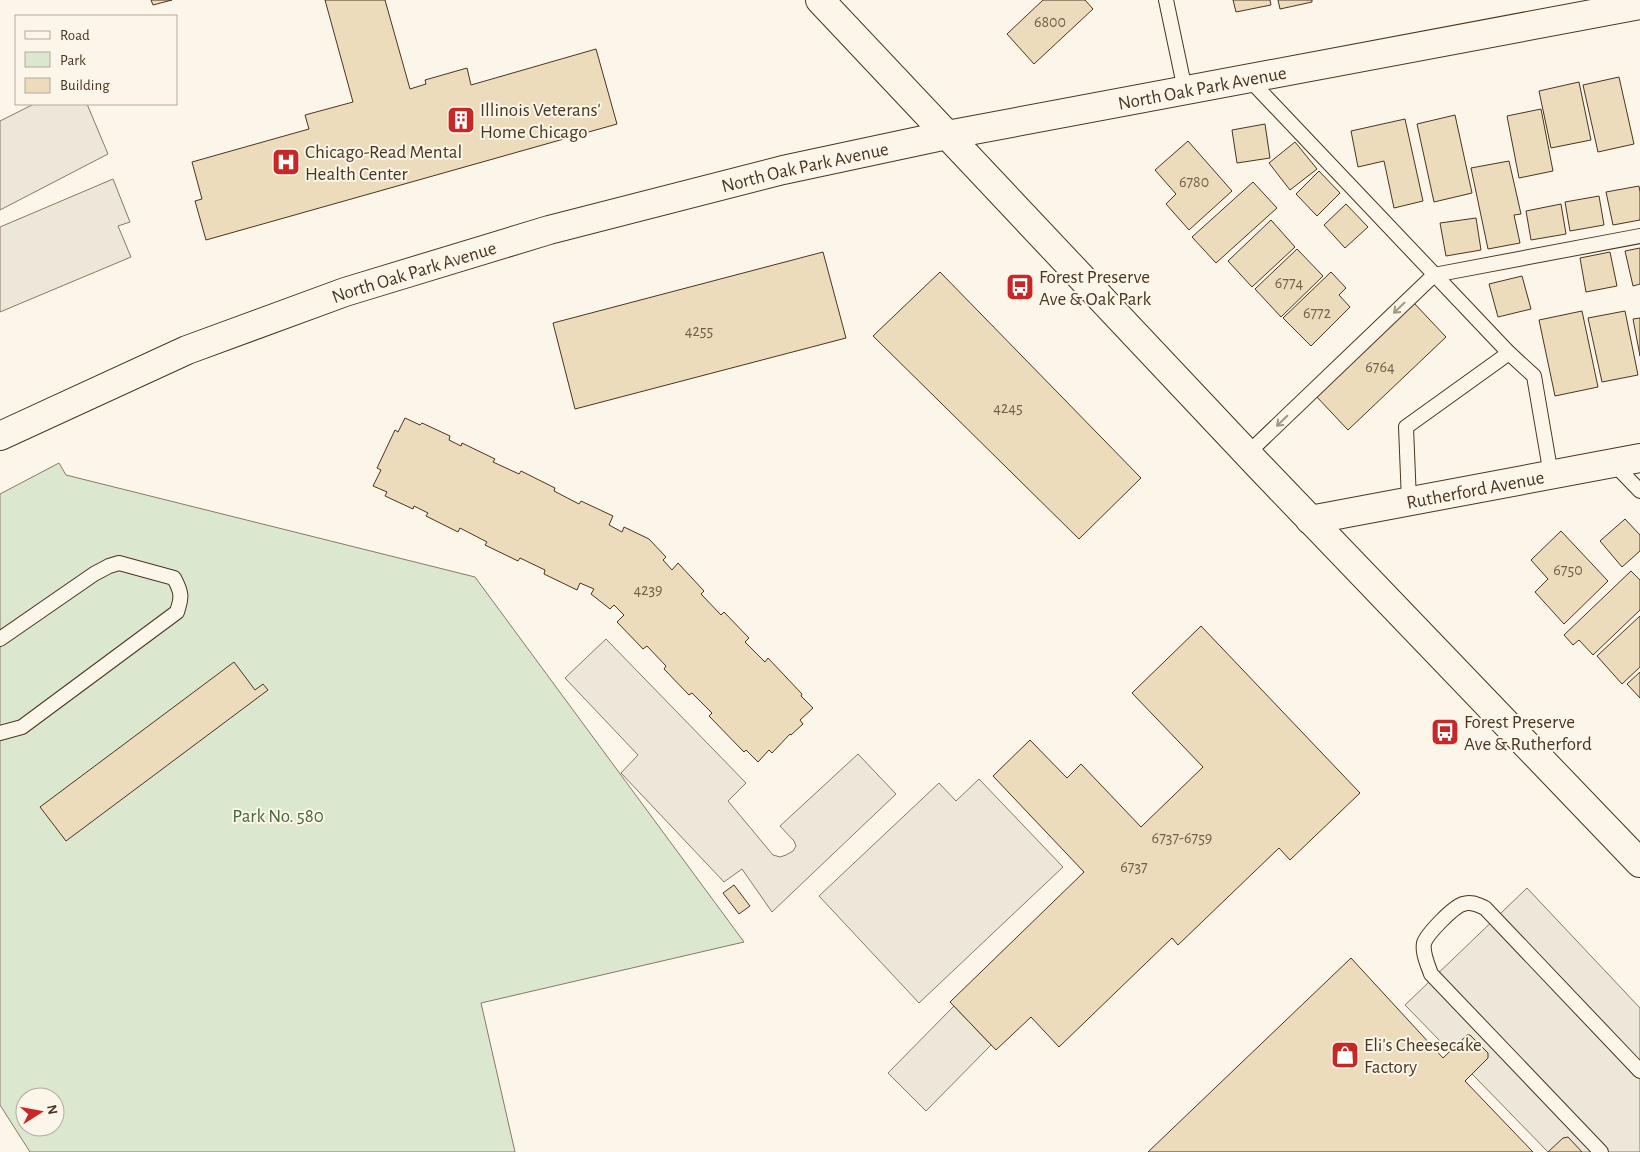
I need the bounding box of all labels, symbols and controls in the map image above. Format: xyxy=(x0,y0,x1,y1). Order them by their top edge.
house number: 6800 xyxy=(1034,14,1066,30)
legend xyxy=(15,15,178,105)
text: Road xyxy=(60,28,90,43)
text: Park xyxy=(60,53,86,68)
street label: North Oak Park Avenue xyxy=(1116,64,1288,114)
text: Building xyxy=(60,78,110,93)
place label: Illinois Veterans' Home Chicago xyxy=(480,101,601,142)
building icon: Illinois Veterans' Home Chicago xyxy=(446,105,476,135)
street label: North Oak Park Avenue xyxy=(720,140,891,196)
place label: Chicago-Read Mental Health Center xyxy=(305,143,462,184)
hospital icon: Chicago-Read Mental Health Center xyxy=(271,147,301,177)
house number: 6780 xyxy=(1179,174,1209,190)
street label: North Oak Park Avenue xyxy=(329,239,499,307)
place label: Forest Preserve Ave & Oak Park xyxy=(1039,268,1151,309)
bus stop icon: Forest Preserve Ave & Oak Park xyxy=(1005,272,1035,302)
house number: 6774 xyxy=(1275,275,1304,291)
one-way arrow xyxy=(1393,302,1405,314)
house number: 6772 xyxy=(1303,305,1331,321)
house number: 4255 xyxy=(685,323,713,339)
house number: 6764 xyxy=(1365,359,1395,375)
house number: 4245 xyxy=(993,400,1023,416)
one-way arrow xyxy=(1275,415,1288,427)
street label: Rutherford Avenue xyxy=(1405,468,1546,513)
house number: 6750 xyxy=(1553,562,1583,578)
house number: 4239 xyxy=(633,582,663,598)
place label: Forest Preserve Ave & Rutherford xyxy=(1464,713,1592,754)
bus stop icon: Forest Preserve Ave & Rutherford xyxy=(1430,717,1460,747)
park label: Park No. 580 xyxy=(232,807,324,826)
house number: 6737-6759 xyxy=(1152,830,1212,846)
house number: 6737 xyxy=(1120,859,1148,875)
place label: Eli's Cheesecake Factory xyxy=(1364,1036,1482,1077)
shop icon: Eli's Cheesecake Factory xyxy=(1330,1040,1360,1070)
north arrow xyxy=(15,1087,65,1137)
text: N xyxy=(44,1104,60,1116)

